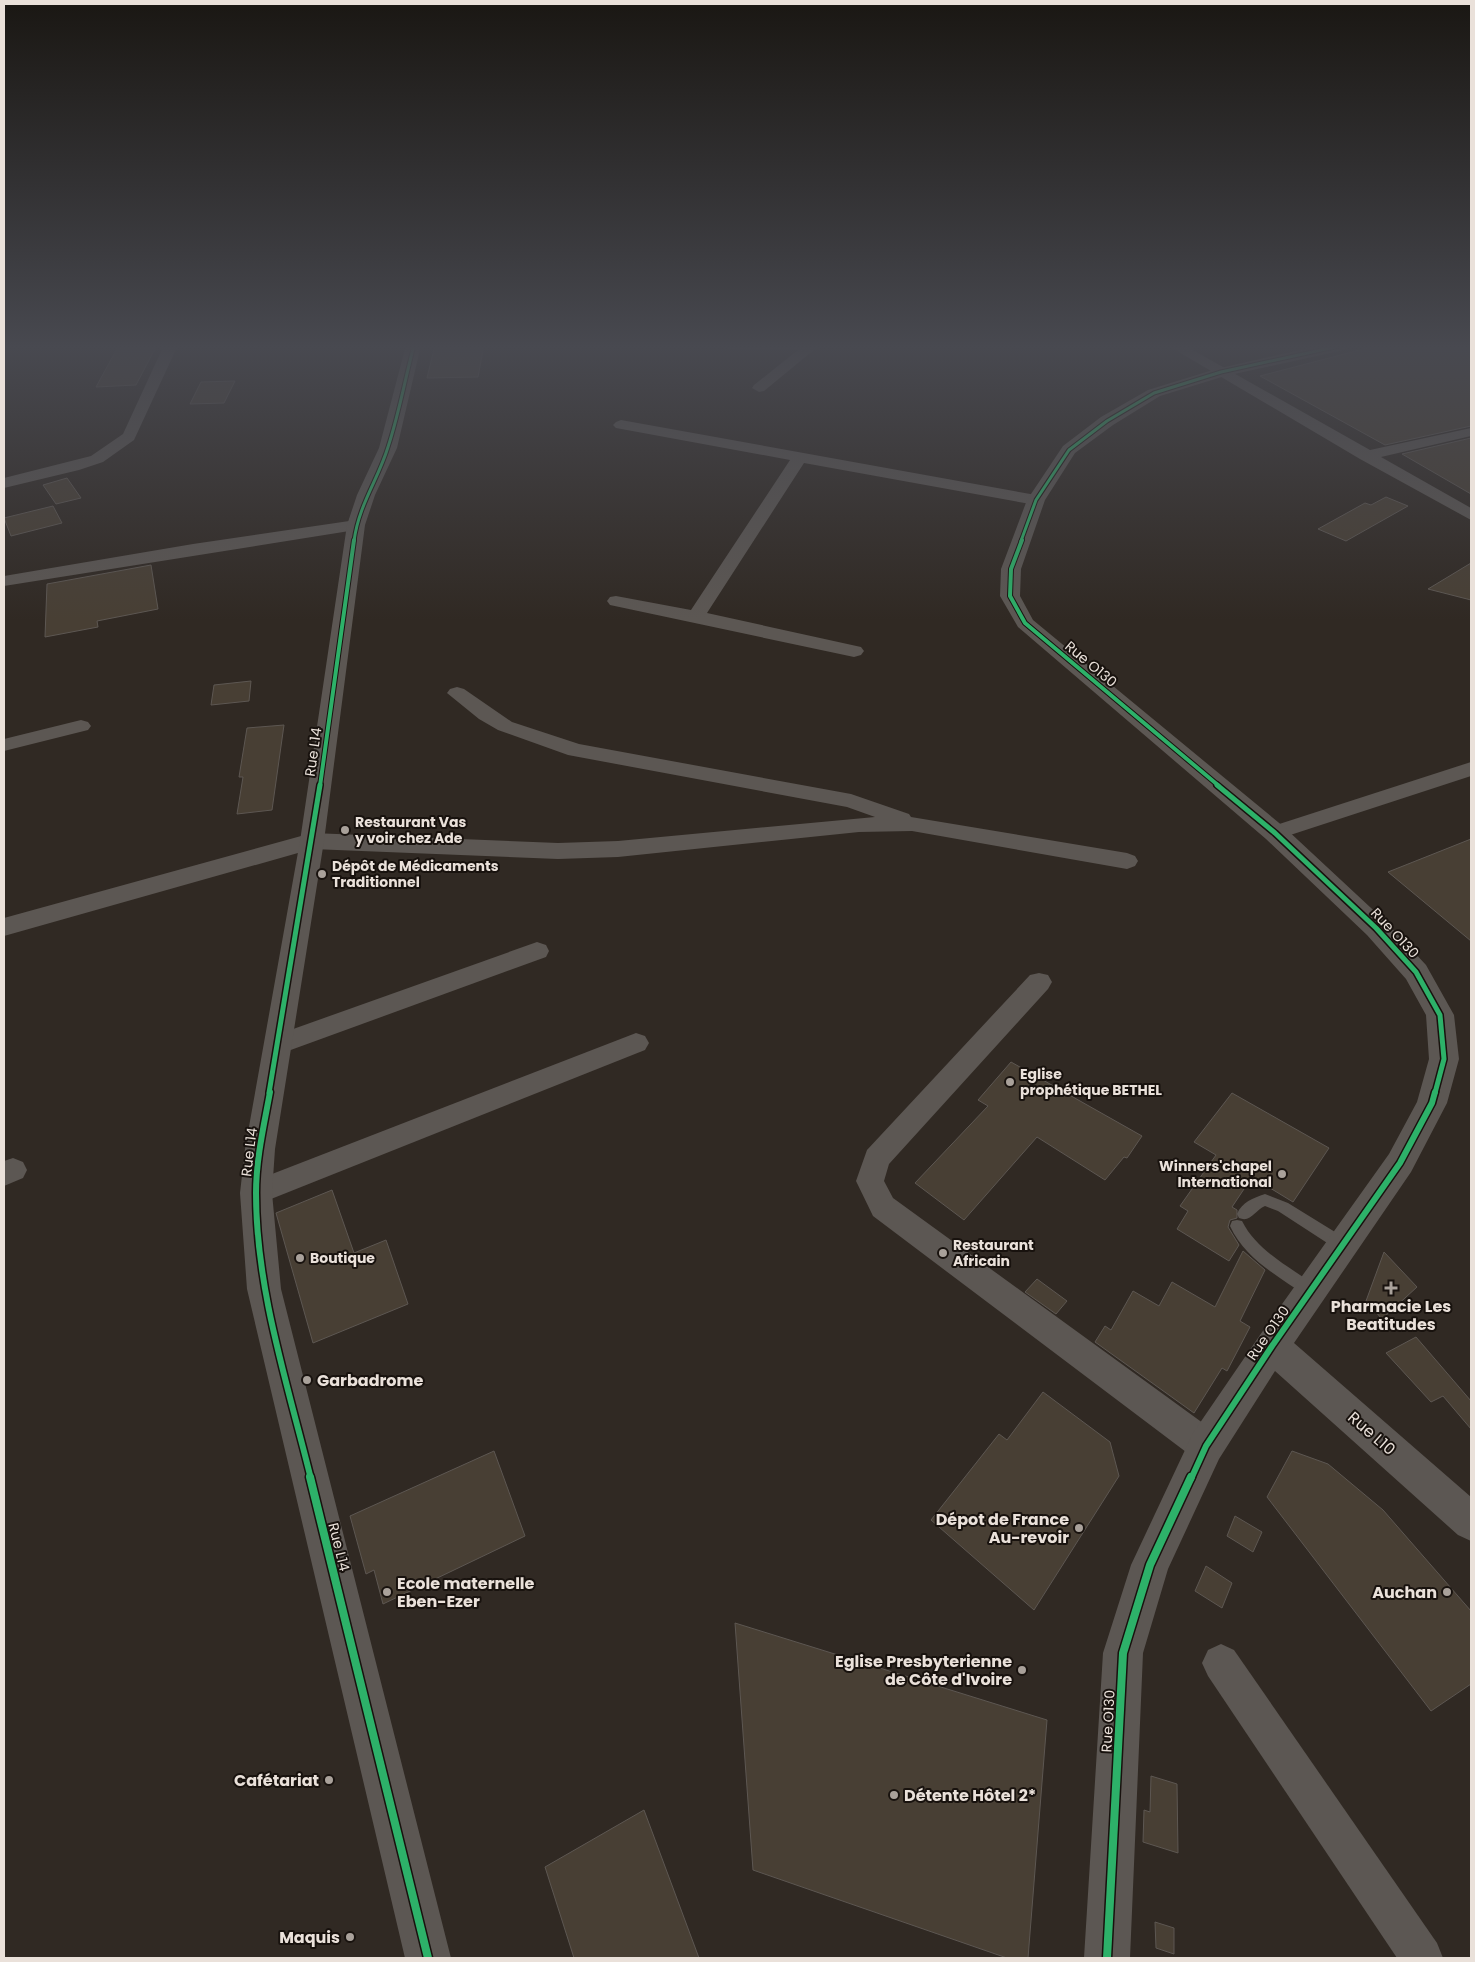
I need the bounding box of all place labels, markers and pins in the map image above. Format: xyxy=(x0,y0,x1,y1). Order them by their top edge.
place label: Restaurant Vas y voir chez Ade xyxy=(354,812,467,848)
marker: Restaurant Vas y voir chez Ade xyxy=(339,824,351,836)
place label: Dépôt de Médicaments Traditionnel xyxy=(332,856,499,892)
marker: Dépôt de Médicaments Traditionnel xyxy=(316,868,328,880)
place label: Eglise prophétique BETHEL xyxy=(1020,1064,1162,1100)
marker: Eglise prophétique BETHEL xyxy=(1004,1076,1016,1088)
place label: Winners'chapel International xyxy=(1159,1156,1272,1192)
marker: Winners'chapel International xyxy=(1276,1168,1288,1180)
place label: Restaurant Africain xyxy=(953,1235,1034,1271)
marker: Restaurant Africain xyxy=(937,1247,949,1259)
place label: Boutique xyxy=(310,1248,375,1268)
marker: Boutique xyxy=(294,1252,306,1264)
marker: Pharmacie Les Beatitudes xyxy=(1385,1282,1397,1294)
place label: Pharmacie Les Beatitudes xyxy=(1331,1295,1451,1336)
place label: Garbadrome xyxy=(317,1369,423,1392)
marker: Garbadrome xyxy=(301,1374,313,1386)
place label: Dépot de France Au-revoir xyxy=(936,1508,1069,1549)
marker: Dépot de France Au-revoir xyxy=(1073,1522,1085,1534)
place label: Ecole maternelle Eben-Ezer xyxy=(397,1572,535,1613)
place label: Auchan xyxy=(1372,1581,1437,1604)
marker: Ecole maternelle Eben-Ezer xyxy=(381,1586,393,1598)
marker: Auchan xyxy=(1441,1586,1453,1598)
place label: Eglise Presbyterienne de Côte d'Ivoire xyxy=(835,1650,1012,1691)
marker: Eglise Presbyterienne de Côte d'Ivoire xyxy=(1016,1664,1028,1676)
place label: Cafétariat xyxy=(234,1769,319,1792)
marker: Cafétariat xyxy=(323,1774,335,1786)
place label: Détente Hôtel 2* xyxy=(904,1784,1036,1807)
marker: Détente Hôtel 2* xyxy=(888,1789,900,1801)
place label: Maquis xyxy=(279,1926,340,1949)
marker: Maquis xyxy=(344,1931,356,1943)

